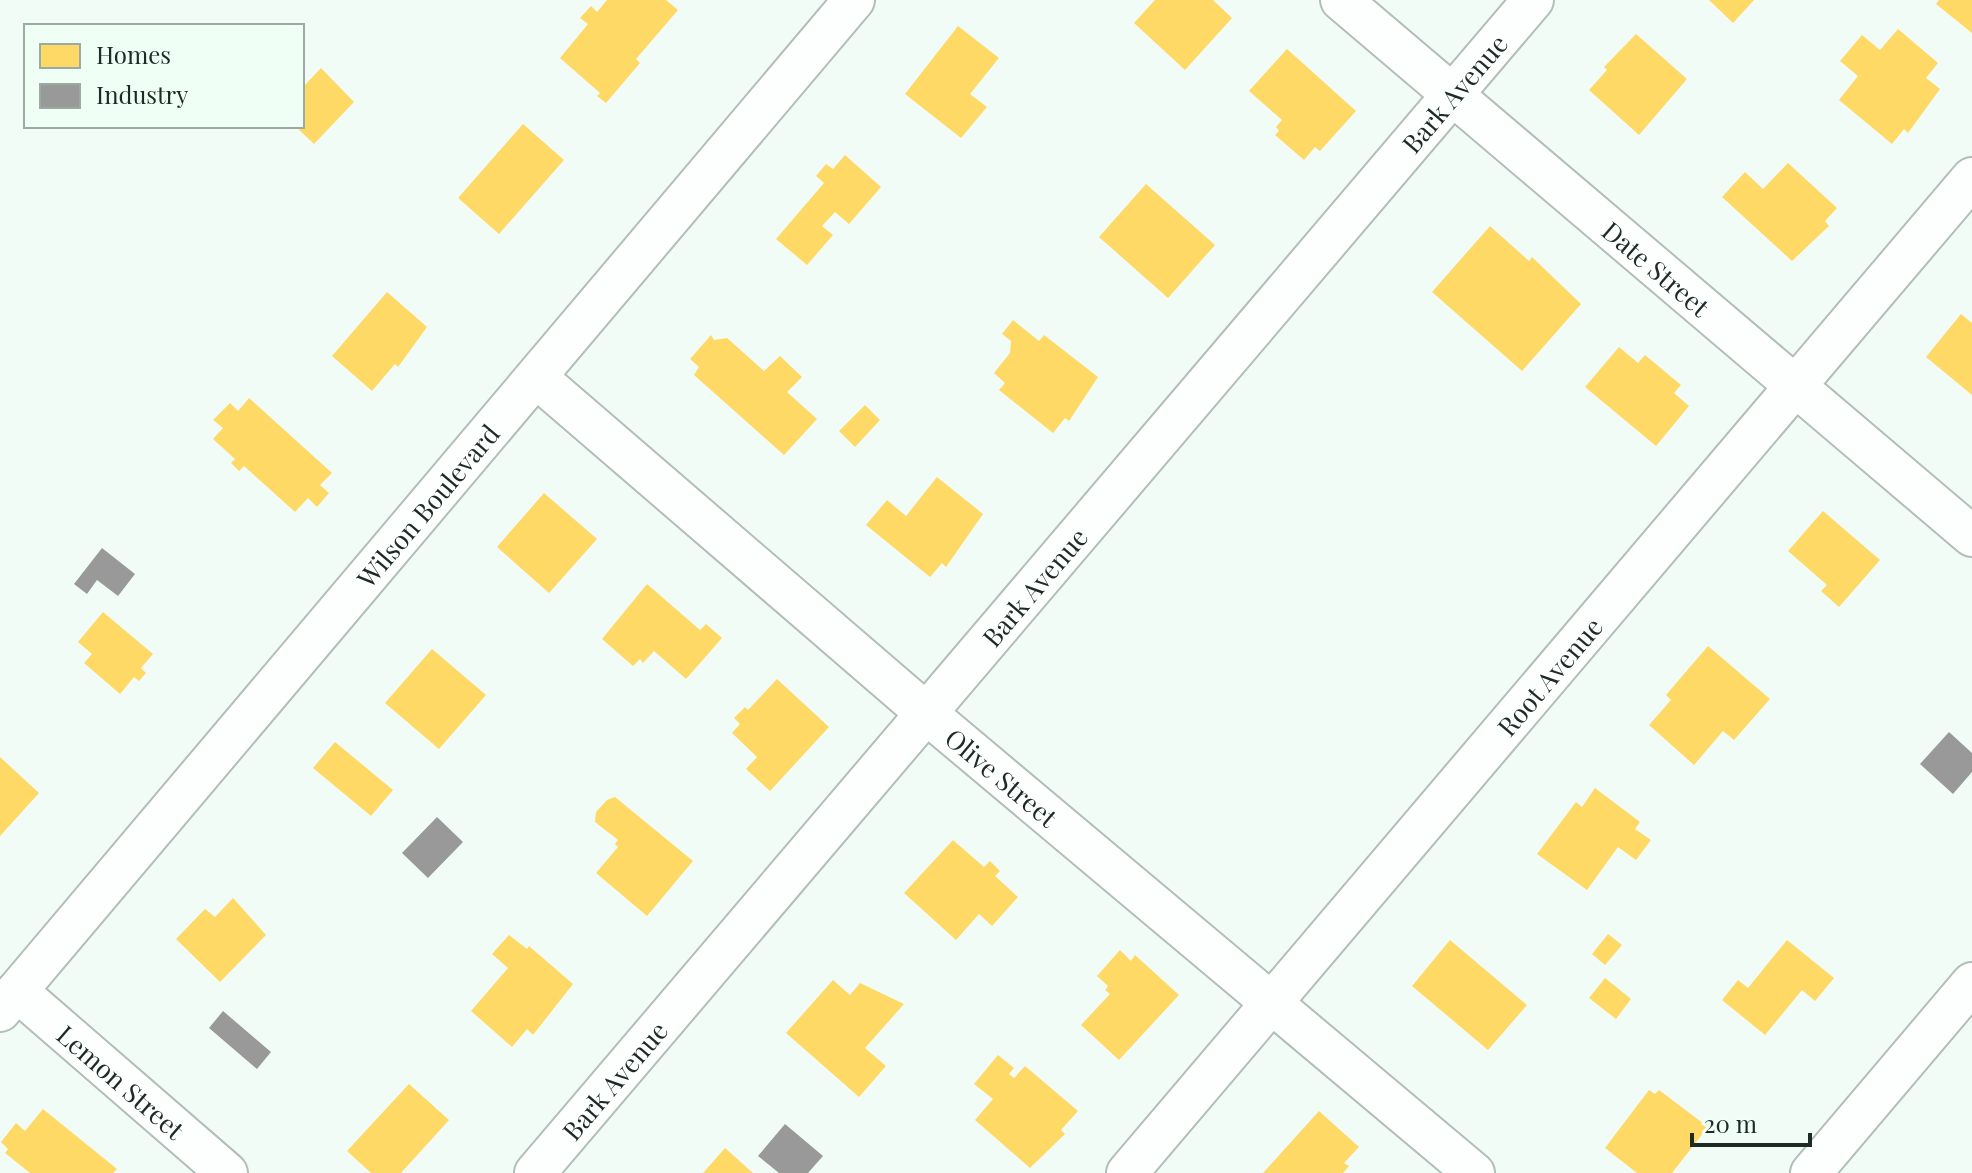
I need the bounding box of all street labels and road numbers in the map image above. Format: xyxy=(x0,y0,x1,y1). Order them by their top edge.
street label: Bark Avenue xyxy=(1393,26,1514,160)
street label: Date Street xyxy=(1596,212,1718,324)
street label: Wilson Boulevard xyxy=(348,416,506,595)
street label: Bark Avenue xyxy=(973,520,1094,653)
street label: Root Avenue xyxy=(1489,609,1609,743)
street label: Olive Street xyxy=(939,720,1066,834)
street label: Bark Avenue xyxy=(554,1013,675,1147)
street label: Lemon Street xyxy=(50,1017,193,1147)

